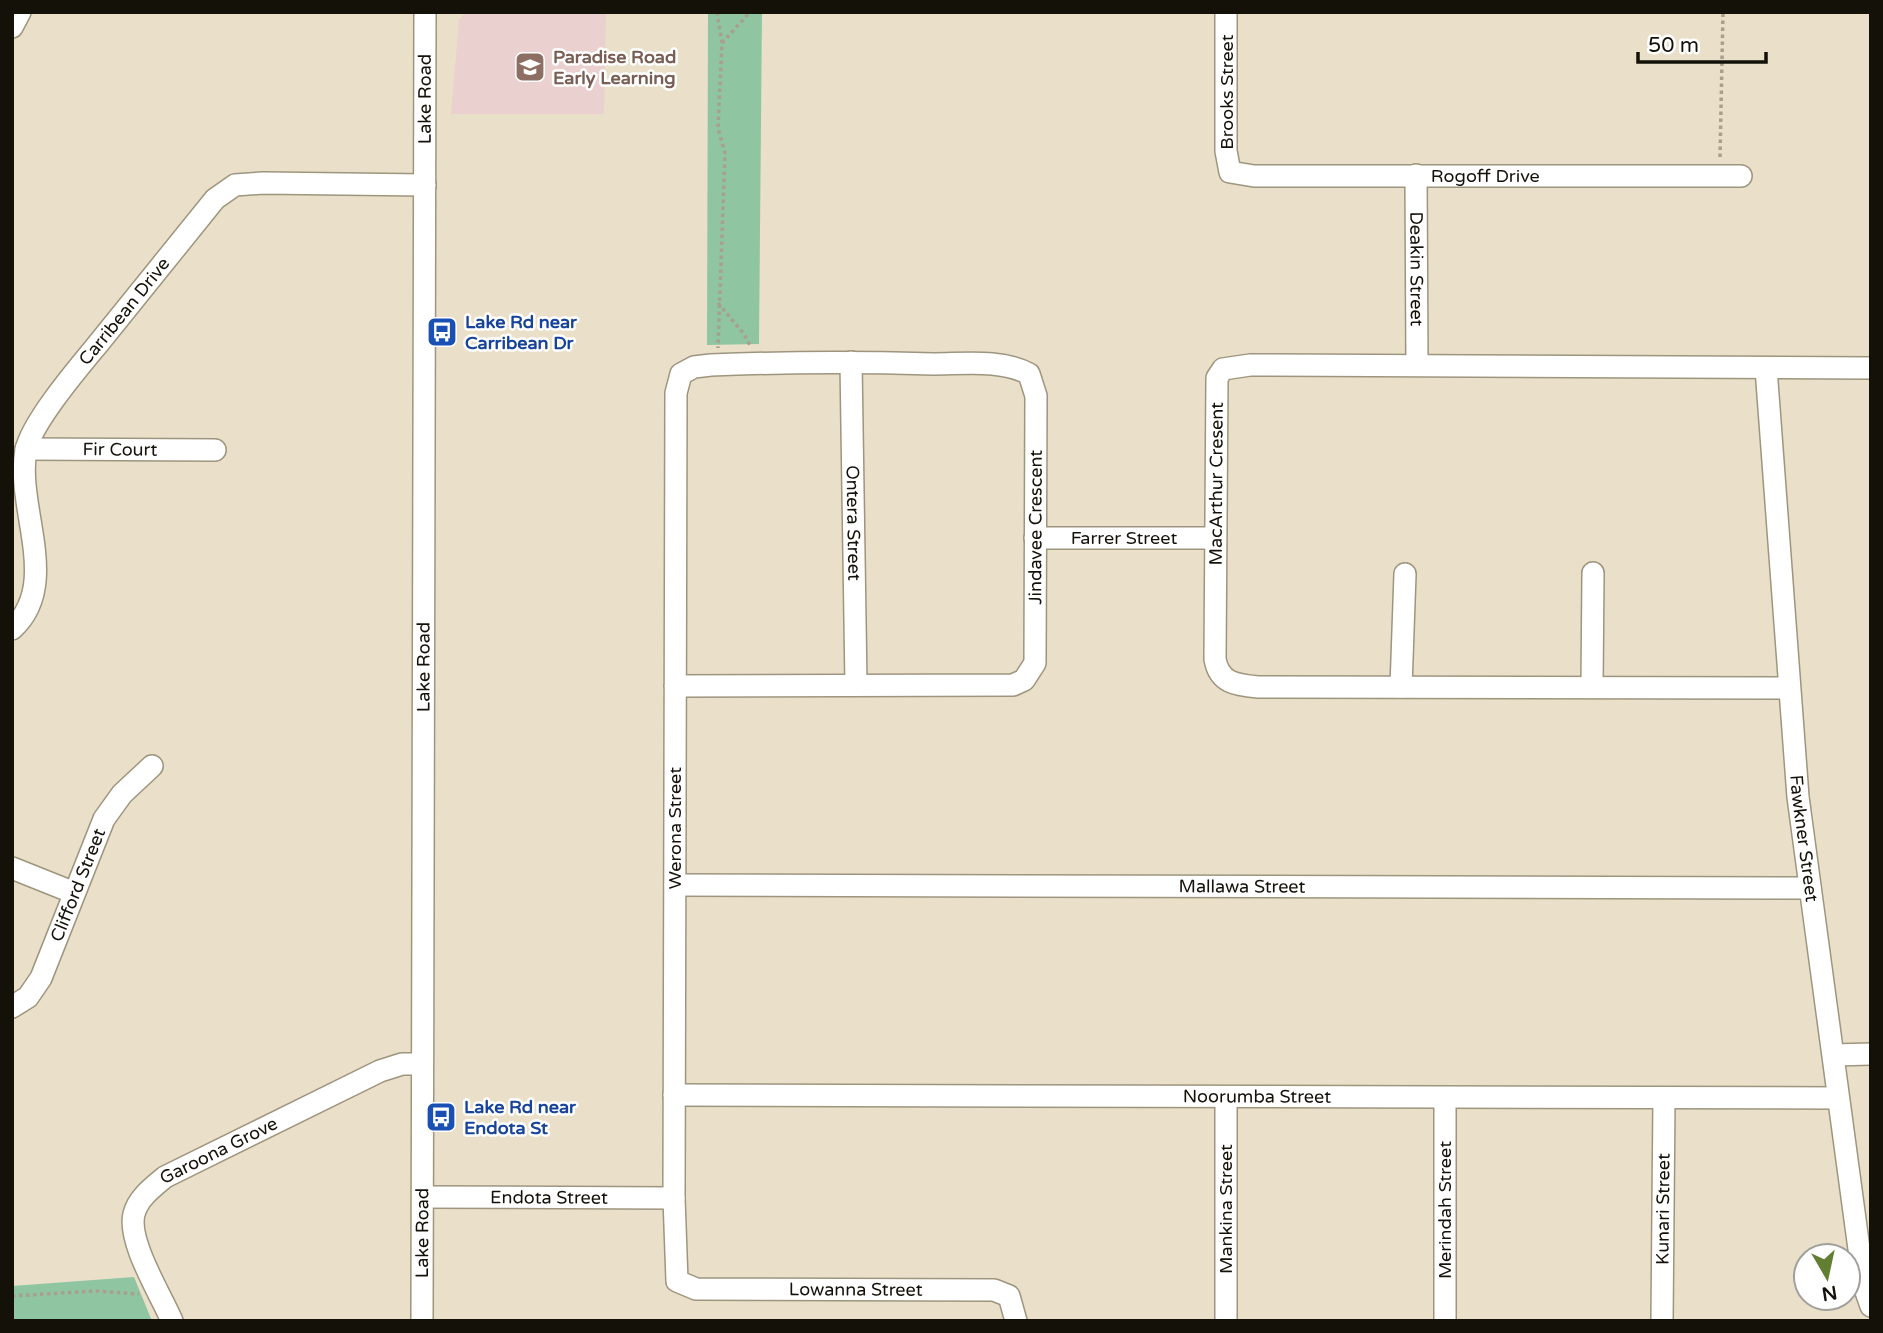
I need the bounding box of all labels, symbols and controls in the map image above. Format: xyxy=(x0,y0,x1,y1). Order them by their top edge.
scale bar xyxy=(1638,21,1766,65)
text: 50 m xyxy=(1648,33,1699,58)
street label: Brooks Street xyxy=(1216,34,1238,150)
place label: Paradise Road Early Learning xyxy=(553,46,676,89)
school or university icon: Paradise Road Early Learning xyxy=(513,50,547,84)
street label: Lake Road xyxy=(414,54,436,144)
street label: Rogoff Drive xyxy=(1431,165,1540,187)
street label: Deakin Street xyxy=(1405,211,1428,327)
street label: Carribean Drive xyxy=(74,253,174,370)
place label: Lake Rd near Carribean Dr xyxy=(465,311,578,354)
bus stop icon: Lake Rd near Carribean Dr xyxy=(425,315,459,349)
street label: MacArthur Cresent xyxy=(1205,402,1228,566)
street label: Fir Court xyxy=(83,438,158,461)
street label: Jindavee Crescent xyxy=(1024,450,1047,605)
street label: Ontera Street xyxy=(842,465,865,581)
street label: Farrer Street xyxy=(1071,527,1177,549)
street label: Lake Road xyxy=(412,622,435,712)
street label: Werona Street xyxy=(664,767,686,889)
street label: Fawkner Street xyxy=(1785,774,1823,903)
street label: Clifford Street xyxy=(46,825,110,945)
street label: Mallawa Street xyxy=(1179,875,1306,898)
street label: Noorumba Street xyxy=(1183,1085,1331,1108)
place label: Lake Rd near Endota St xyxy=(464,1096,577,1139)
bus stop icon: Lake Rd near Endota St xyxy=(424,1100,458,1134)
street label: Garoona Grove xyxy=(156,1112,281,1189)
street label: Merindah Street xyxy=(1434,1141,1456,1279)
street label: Mankina Street xyxy=(1215,1144,1237,1274)
street label: Kunari Street xyxy=(1652,1153,1675,1265)
street label: Endota Street xyxy=(490,1186,608,1209)
street label: Lake Road xyxy=(411,1188,433,1278)
north arrow xyxy=(1792,1242,1862,1312)
street label: Lowanna Street xyxy=(789,1278,923,1301)
text: N xyxy=(1820,1281,1839,1305)

